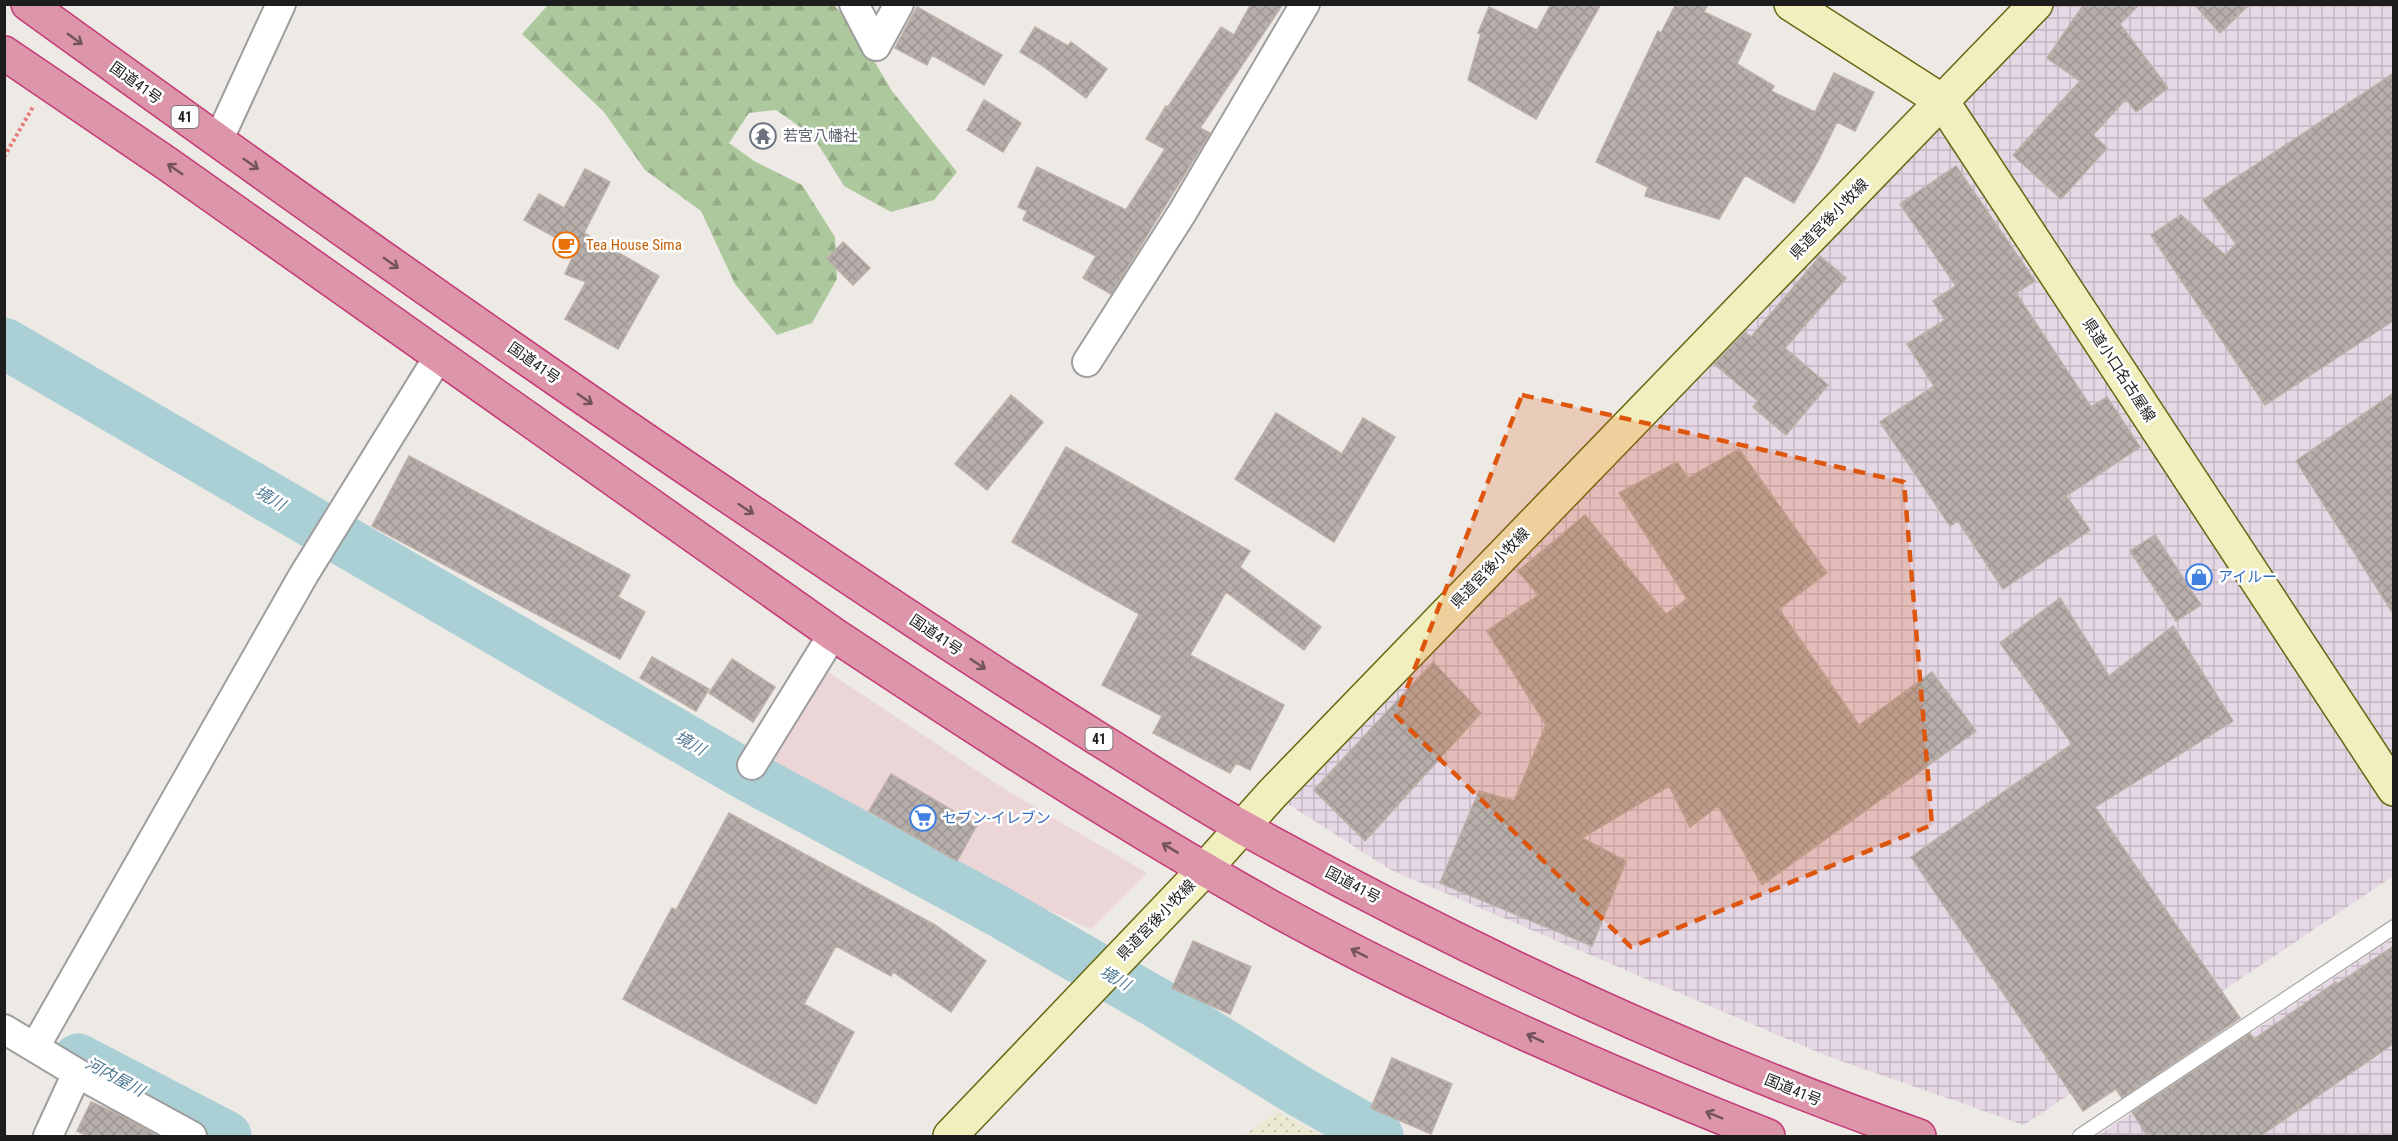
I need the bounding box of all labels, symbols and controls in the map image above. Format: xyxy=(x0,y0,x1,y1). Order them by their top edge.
one-way arrow xyxy=(67,32,83,45)
street label: 国道41号 xyxy=(107,58,165,108)
road number: 41 xyxy=(172,106,198,128)
temple icon: 若宮八幡社 xyxy=(748,121,778,151)
place label: 若宮八幡社 xyxy=(783,127,858,145)
one-way arrow xyxy=(242,158,258,170)
one-way arrow xyxy=(167,163,184,175)
street label: 県道宮後小牧線 xyxy=(1786,175,1872,263)
cafe icon: Tea House Sima xyxy=(551,230,581,260)
place label: Tea House Sima xyxy=(586,236,682,254)
one-way arrow xyxy=(382,257,399,269)
street label: 県道小口名古屋線 xyxy=(2079,315,2159,425)
street label: 国道41号 xyxy=(504,338,564,388)
one-way arrow xyxy=(577,393,593,405)
water label: 境川 xyxy=(251,482,290,515)
one-way arrow xyxy=(738,503,754,515)
street label: 県道宮後小牧線 xyxy=(1447,524,1533,612)
shop icon: アイルー xyxy=(2184,562,2214,592)
place label: アイルー xyxy=(2218,568,2277,586)
street label: 国道41号 xyxy=(906,611,966,659)
one-way arrow xyxy=(969,658,986,670)
water label: 境川 xyxy=(671,727,710,760)
road number: 41 xyxy=(1086,728,1112,750)
supermarket icon: セブン-イレブン xyxy=(908,803,938,833)
place label: セブン-イレブン xyxy=(942,809,1051,827)
one-way arrow xyxy=(1162,842,1179,854)
street label: 国道41号 xyxy=(1322,863,1384,907)
street label: 県道宮後小牧線 xyxy=(1113,876,1199,964)
one-way arrow xyxy=(1351,947,1369,958)
water label: 境川 xyxy=(1096,962,1135,995)
one-way arrow xyxy=(1526,1031,1544,1043)
water label: 河内屋川 xyxy=(82,1054,149,1101)
street label: 国道41号 xyxy=(1762,1070,1824,1110)
one-way arrow xyxy=(1705,1109,1724,1120)

